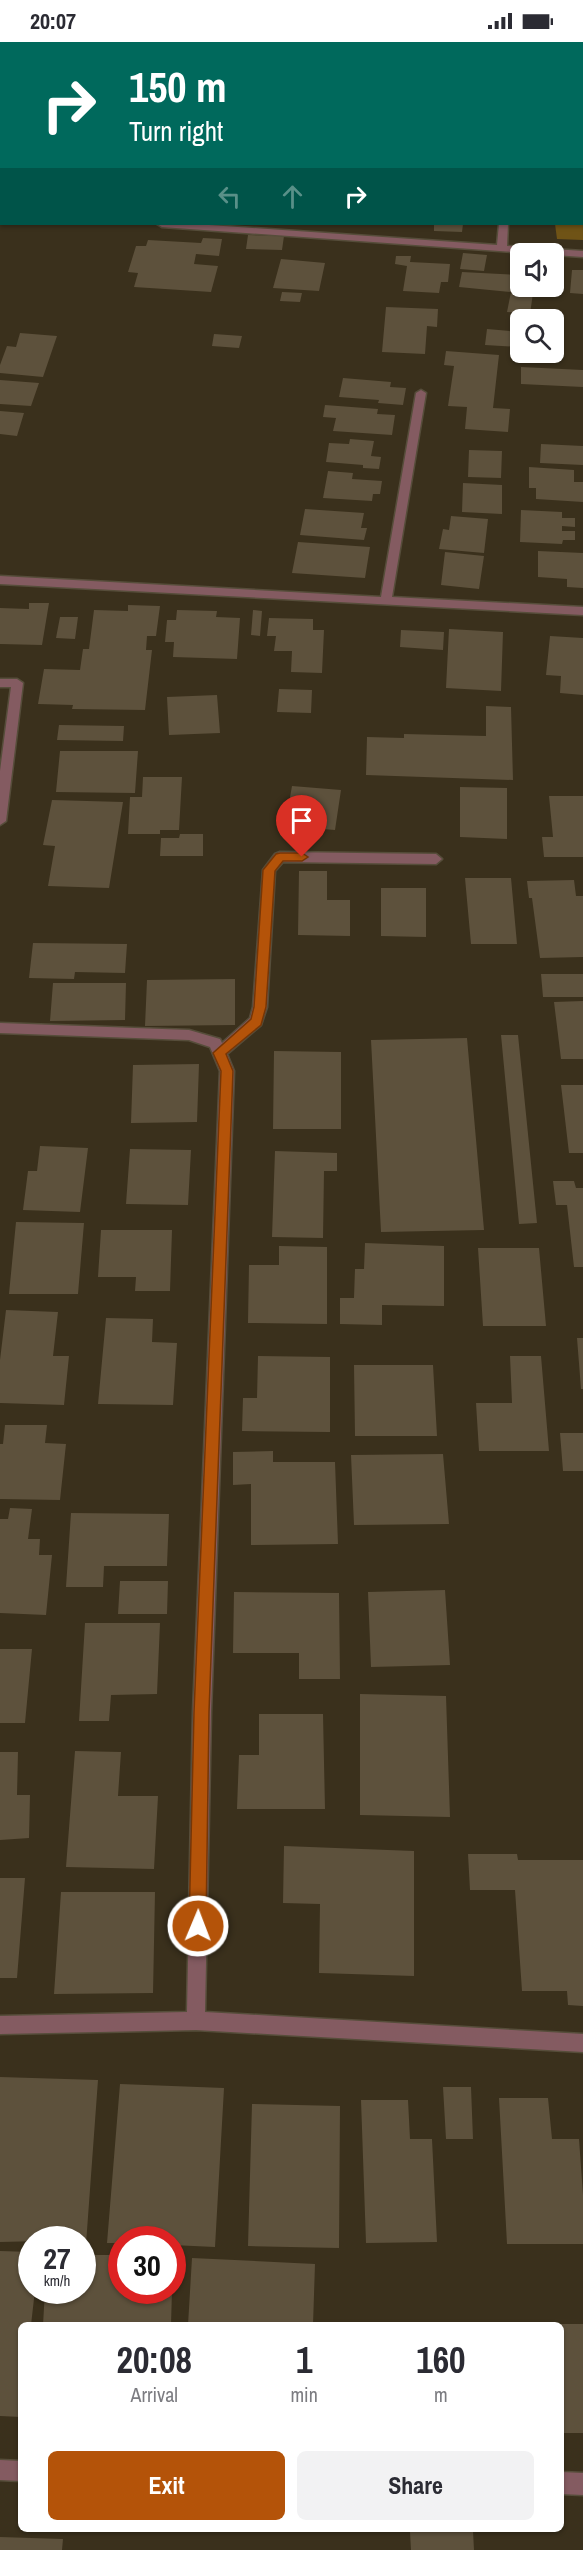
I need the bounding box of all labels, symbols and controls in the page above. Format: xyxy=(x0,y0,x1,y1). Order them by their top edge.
text: 20:07 xyxy=(30,6,76,36)
text: 150 m xyxy=(129,59,227,115)
icon: right xyxy=(30,66,108,144)
text: Turn right xyxy=(129,113,223,149)
icon: left xyxy=(213,180,246,213)
icon: ahead xyxy=(276,180,309,213)
icon: right xyxy=(339,180,372,213)
map controls xyxy=(510,243,564,363)
button: sound xyxy=(510,243,564,297)
button: search xyxy=(510,309,564,363)
pin xyxy=(276,795,327,857)
icon: arrive xyxy=(285,804,318,837)
position arrow xyxy=(166,1894,230,1958)
speed limit sign: 30 xyxy=(108,2226,186,2304)
text: 27 xyxy=(43,2238,71,2278)
text: km/h xyxy=(44,2270,70,2291)
text: 20:08 xyxy=(116,2336,192,2384)
text: 1 xyxy=(296,2336,312,2384)
text: 160 xyxy=(416,2336,466,2384)
text: Arrival xyxy=(131,2381,178,2408)
text: min xyxy=(290,2381,318,2408)
text: m xyxy=(434,2381,448,2408)
button: Exit xyxy=(48,2451,285,2520)
button: Share xyxy=(297,2451,534,2520)

